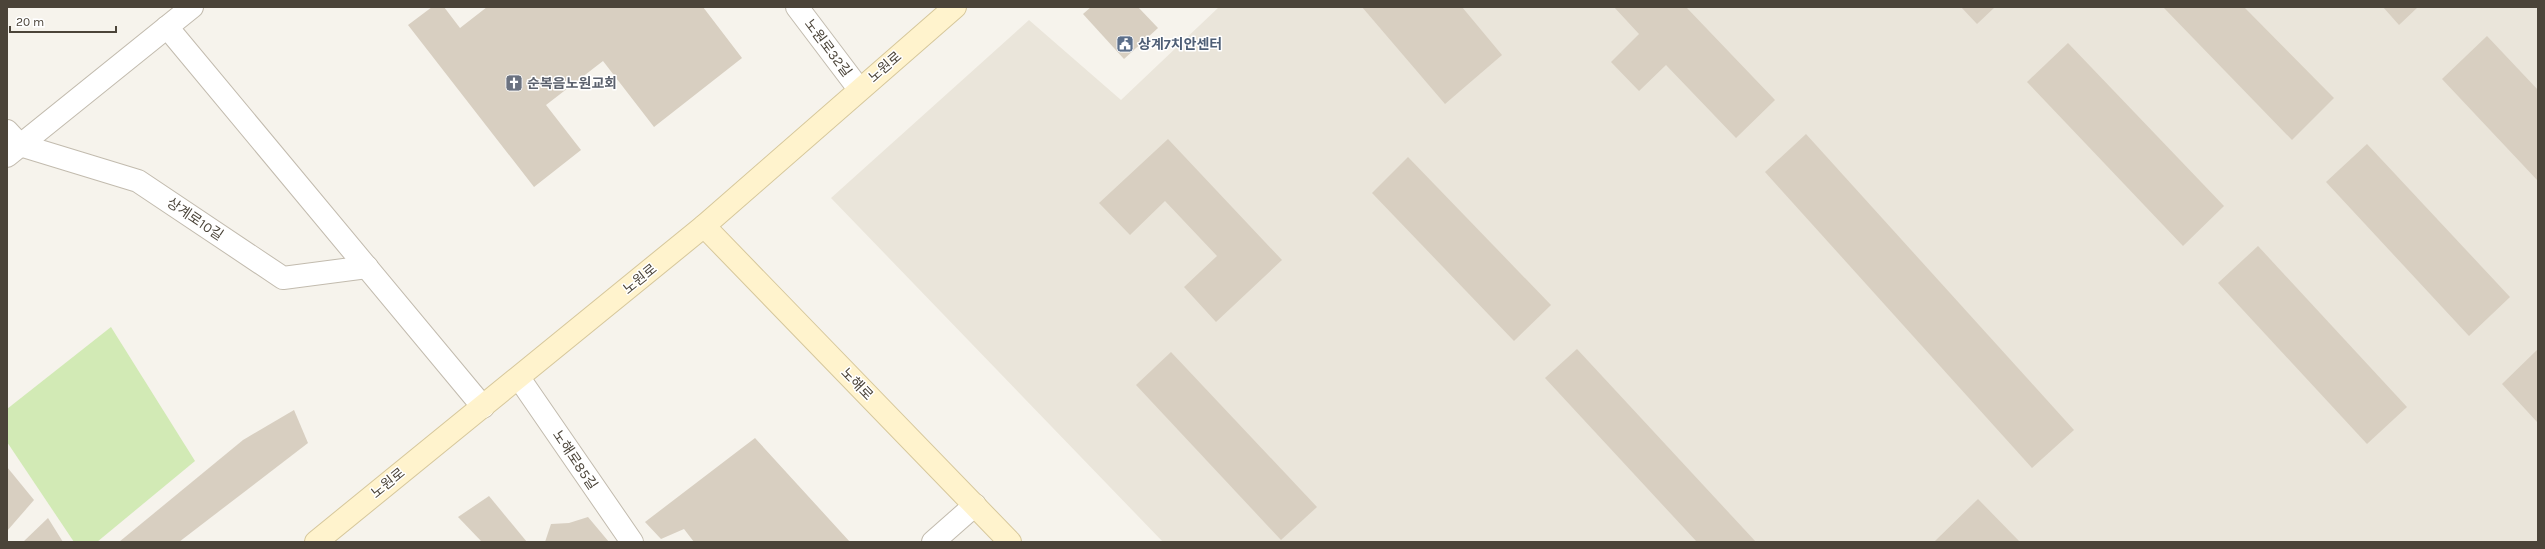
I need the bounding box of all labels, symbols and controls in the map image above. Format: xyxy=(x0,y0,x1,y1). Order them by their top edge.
scale bar xyxy=(10,8,116,34)
text: 20 m xyxy=(16,15,44,29)
street label: 노원로32길 xyxy=(801,16,855,80)
public building icon: 상계7치안센터 xyxy=(1115,34,1135,54)
place label: 상계7치안센터 xyxy=(1138,36,1222,53)
street label: 노원로 xyxy=(865,48,905,86)
church icon: 순복음노원교회 xyxy=(504,73,524,93)
place label: 순복음노원교회 xyxy=(527,75,617,92)
street label: 상계로10길 xyxy=(164,194,226,244)
street label: 노원로 xyxy=(620,260,660,298)
street label: 노해로 xyxy=(837,364,877,404)
street label: 노해로85길 xyxy=(549,427,601,493)
street label: 노원로 xyxy=(368,464,408,502)

